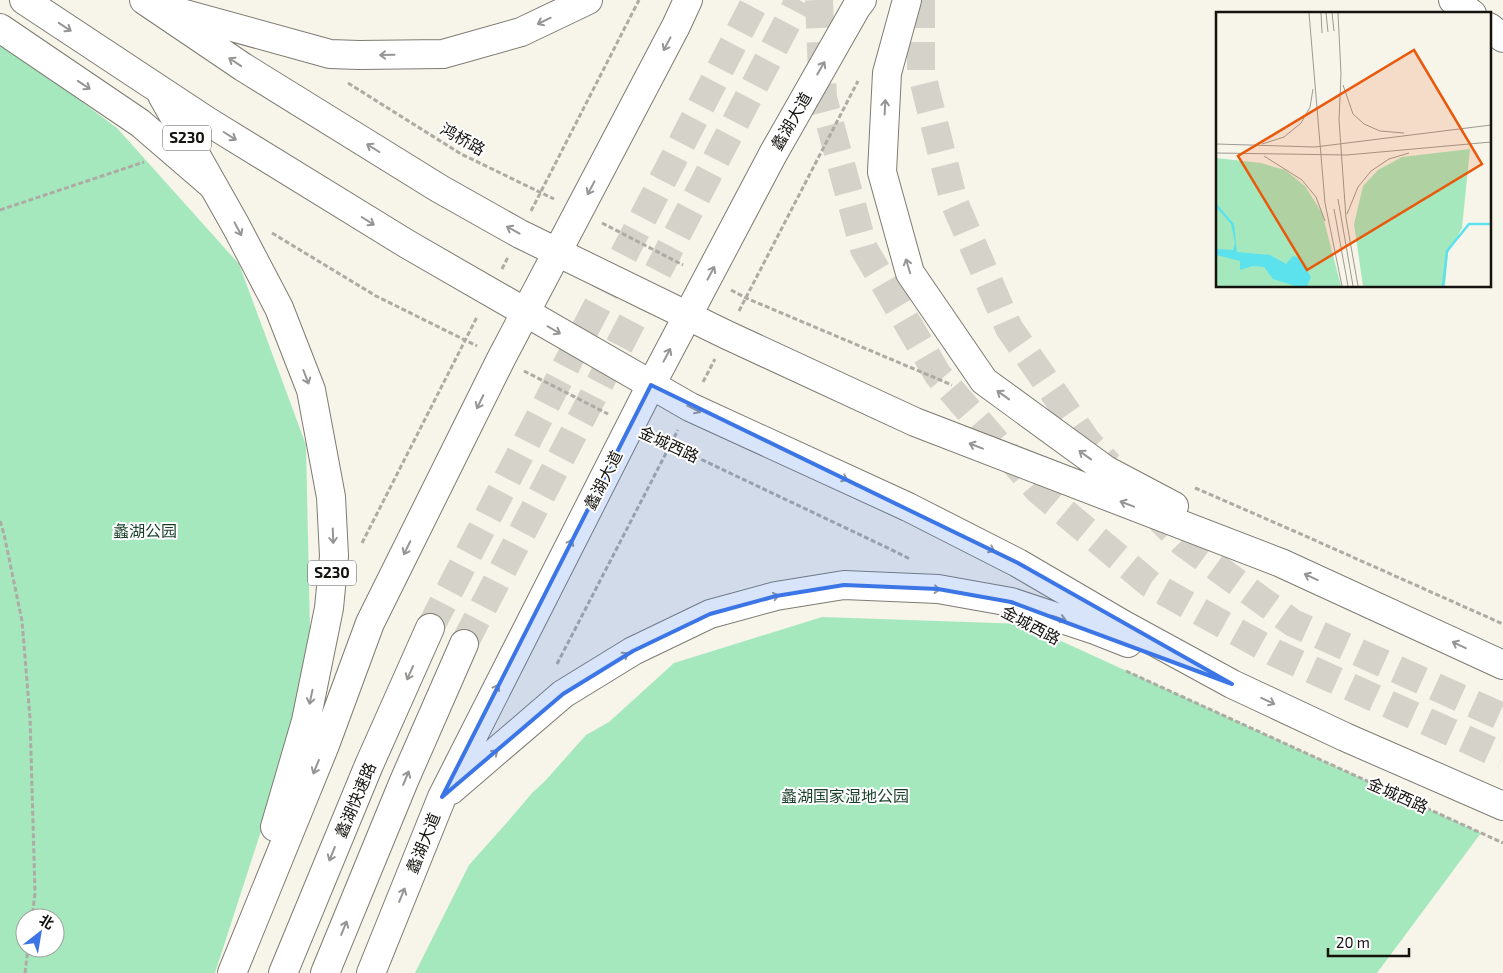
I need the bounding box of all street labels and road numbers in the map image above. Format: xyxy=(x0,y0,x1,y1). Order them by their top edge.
street label: 蠡湖大道 xyxy=(766,88,815,153)
street label: 鸿桥路 xyxy=(438,119,489,159)
road number: S230 xyxy=(163,126,211,150)
street label: 金城西路 xyxy=(636,421,702,466)
street label: 蠡湖大道 xyxy=(580,447,626,513)
road number: S230 xyxy=(308,560,356,586)
street label: 金城西路 xyxy=(999,601,1064,648)
street label: 蠡湖快速路 xyxy=(330,759,379,840)
street label: 金城西路 xyxy=(1365,773,1431,816)
street label: 蠡湖大道 xyxy=(402,810,443,876)

